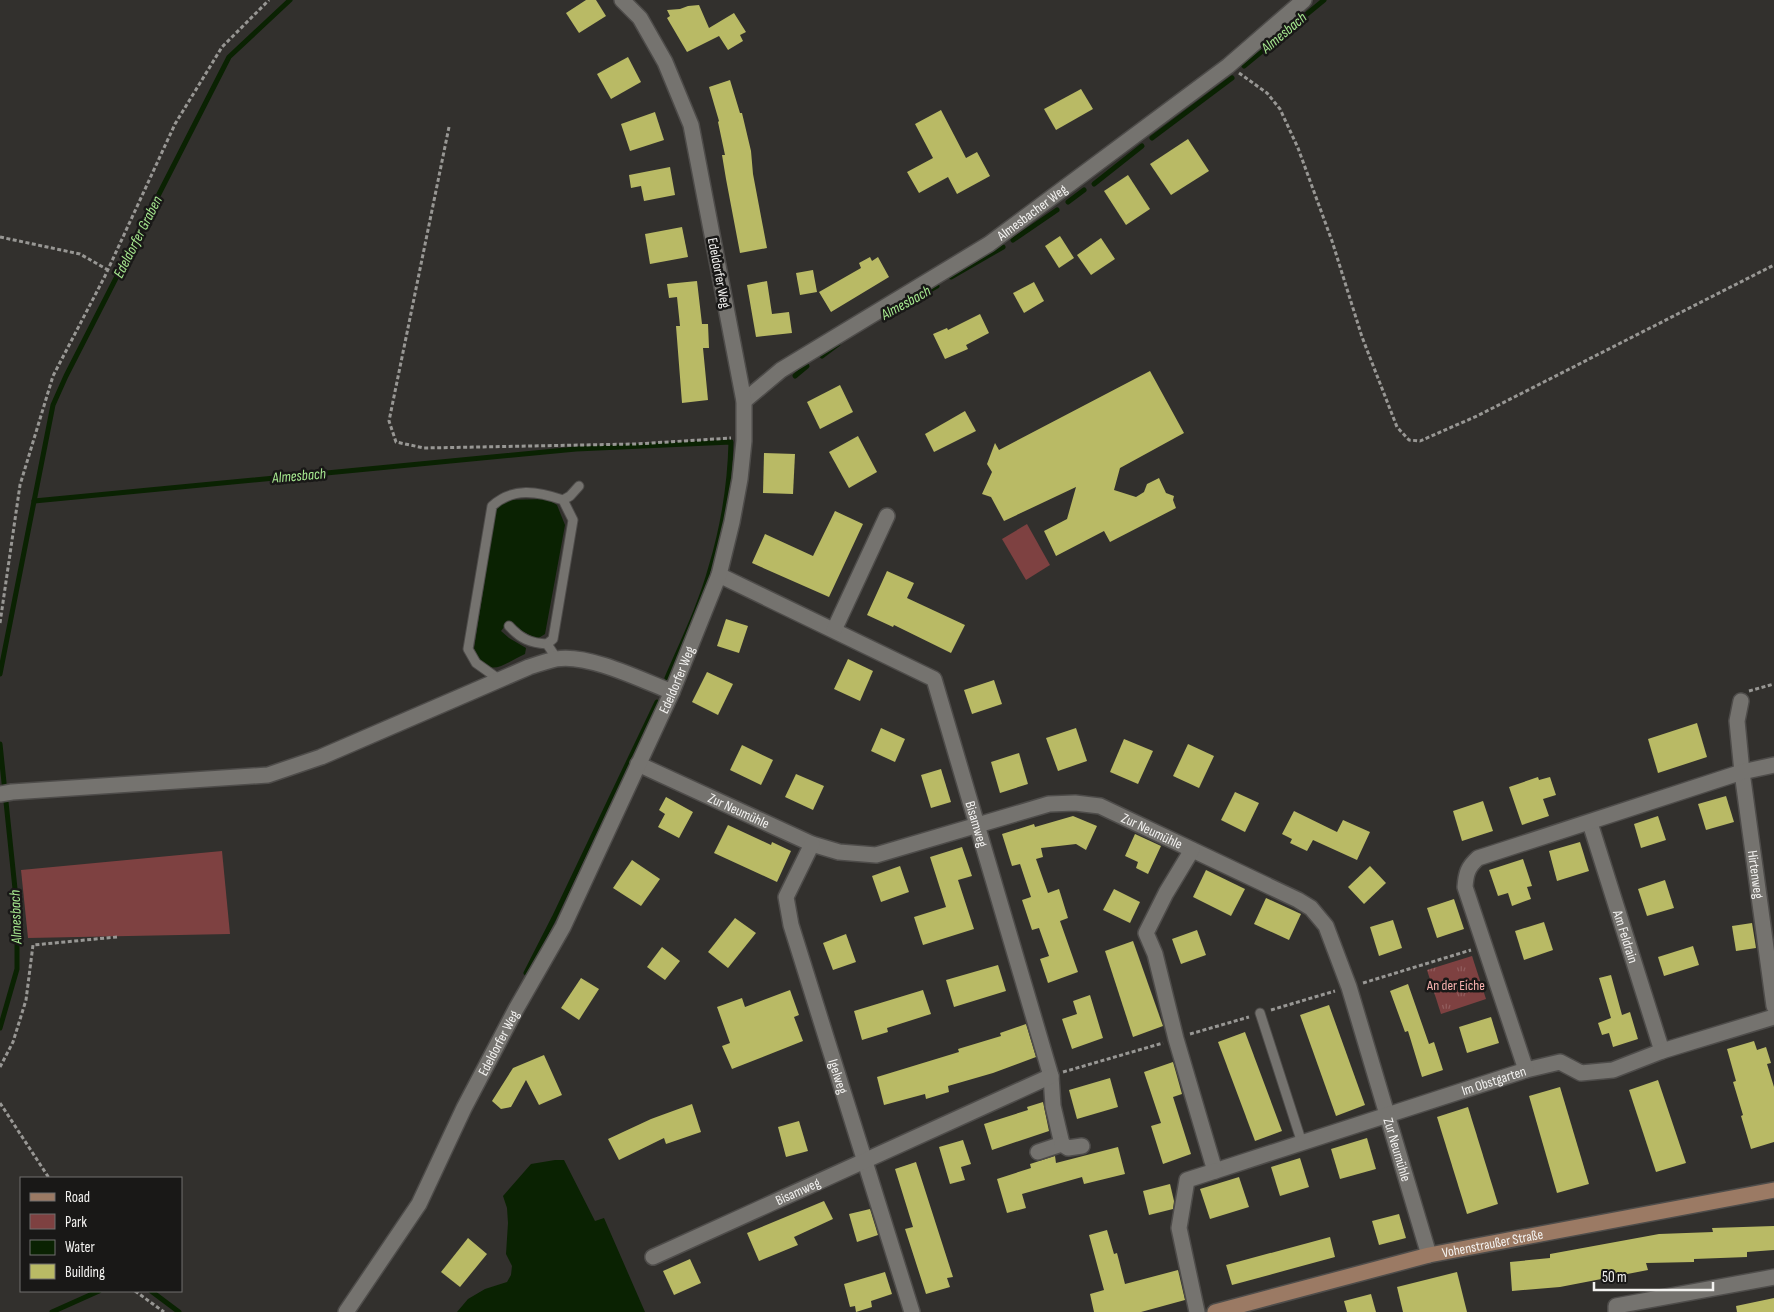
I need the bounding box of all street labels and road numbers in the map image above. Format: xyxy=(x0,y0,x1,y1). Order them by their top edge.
street label: Almesbacher Weg xyxy=(993,180,1071,244)
street label: Edeldorfer Weg xyxy=(704,236,734,310)
street label: Edeldorfer Weg xyxy=(655,643,698,716)
street label: Zur Neumühle xyxy=(706,789,772,832)
street label: Bisamweg xyxy=(962,799,992,849)
street label: Zur Neumühle xyxy=(1119,809,1185,852)
street label: Hirtenweg xyxy=(1744,849,1768,900)
street label: Am Feldrain xyxy=(1609,907,1642,965)
street label: Edeldorfer Weg xyxy=(474,1007,523,1078)
street label: Igelweg xyxy=(825,1057,852,1096)
street label: Im Obstgarten xyxy=(1459,1062,1528,1099)
street label: Zur Neumühle xyxy=(1380,1116,1415,1183)
street label: Bisamweg xyxy=(773,1173,823,1209)
street label: Vohenstraußer Straße xyxy=(1440,1225,1544,1261)

